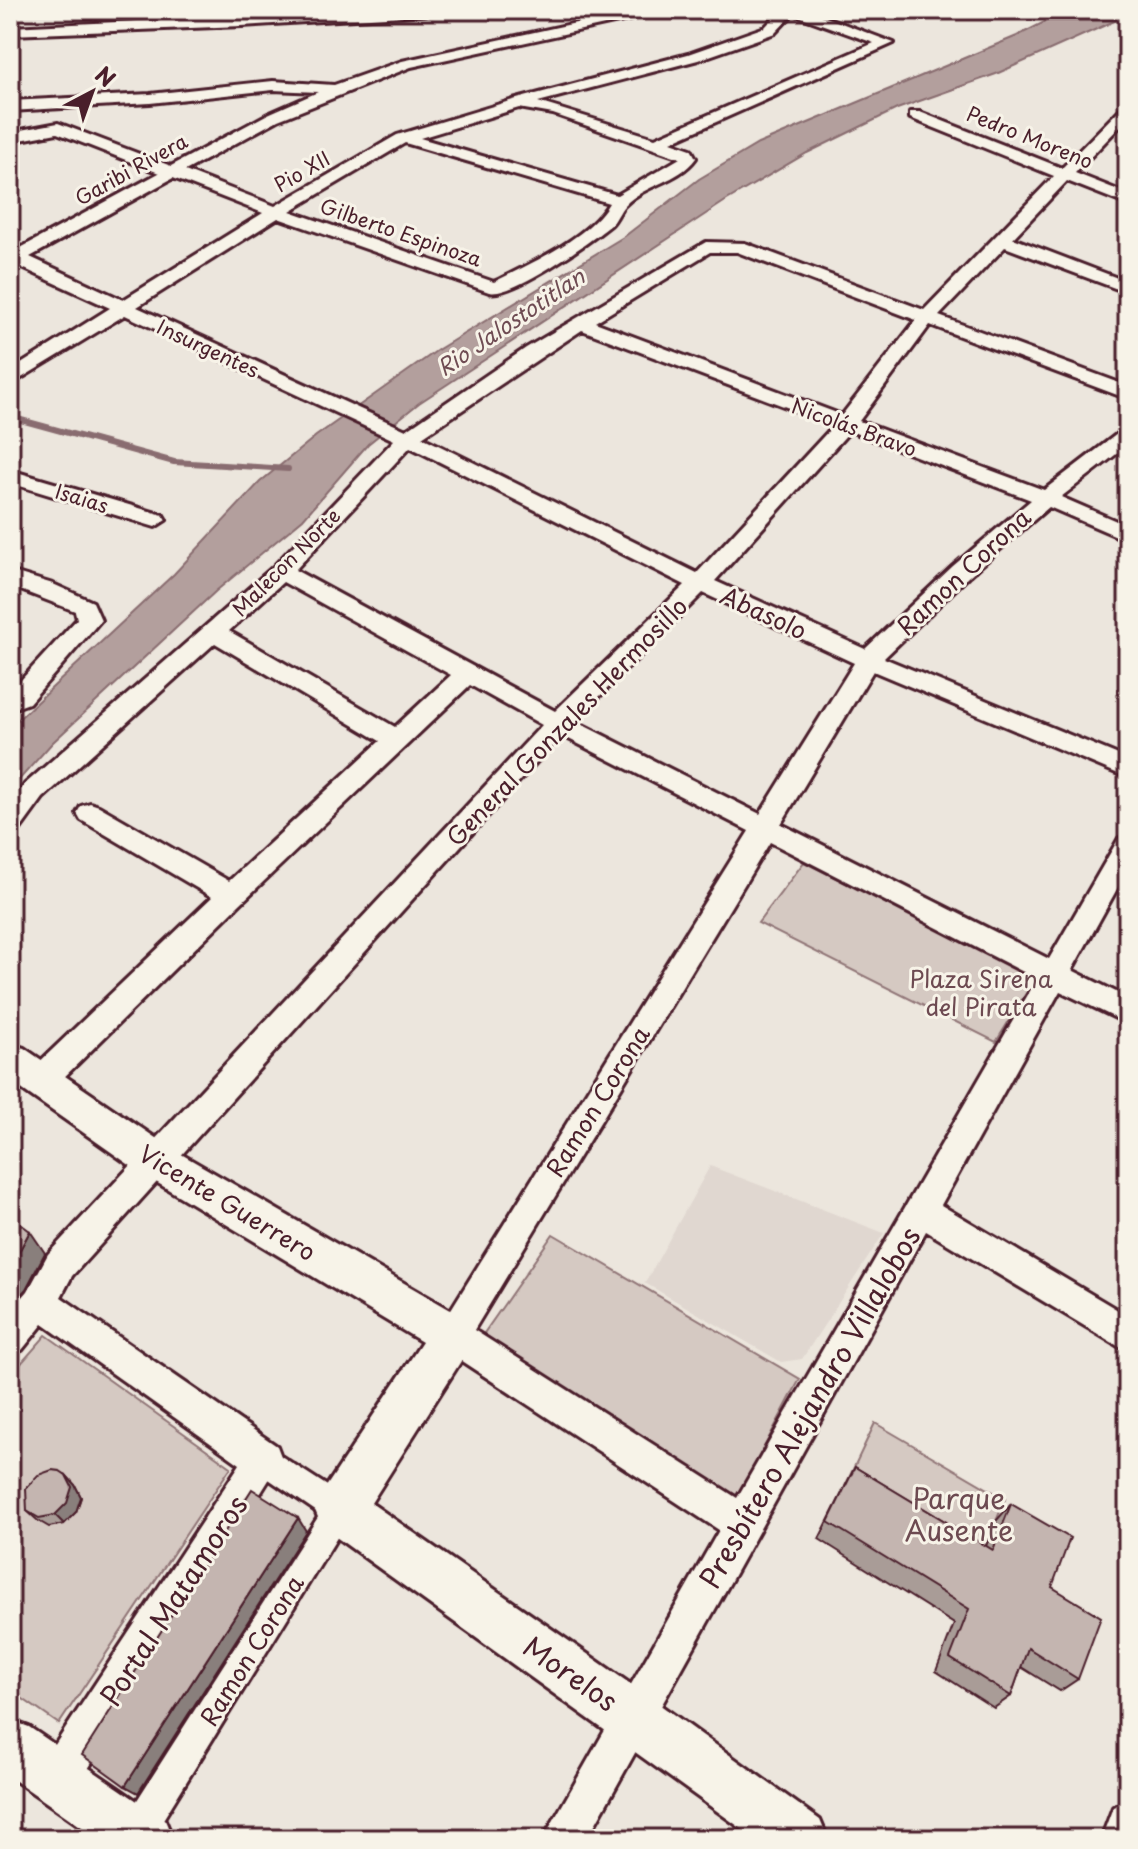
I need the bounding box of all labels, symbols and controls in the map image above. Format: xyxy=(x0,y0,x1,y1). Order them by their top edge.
north arrow xyxy=(52,52,132,132)
text: N xyxy=(89,58,124,94)
street label: Pedro Moreno xyxy=(962,98,1098,176)
street label: Garibi Rivera xyxy=(69,125,194,212)
street label: Pio XII xyxy=(268,143,336,199)
street label: Gilberto Espinoza xyxy=(316,190,486,274)
water label: Rio Jalostotitlan xyxy=(429,258,592,383)
street label: Insurgentes xyxy=(152,311,264,385)
street label: Nicolás Bravo xyxy=(787,390,921,464)
street label: Isaias xyxy=(52,476,112,520)
street label: Ramon Corona xyxy=(888,499,1038,643)
street label: Malecon Norte xyxy=(225,501,347,623)
street label: Abasolo xyxy=(715,576,813,648)
street label: General Gonzales Hermosillo xyxy=(437,588,695,854)
park label: Plaza Sirena del Pirata xyxy=(909,960,1053,1024)
street label: Ramon Corona xyxy=(536,1019,658,1183)
street label: Vicente Guerrero xyxy=(133,1135,323,1269)
street label: Presbítero Alejandro Villalobos xyxy=(688,1218,930,1596)
park label: Parque Ausente xyxy=(905,1476,1013,1551)
street label: Portal Matamoros xyxy=(89,1486,257,1714)
street label: Ramon Corona xyxy=(190,1568,312,1732)
street label: Morelos xyxy=(515,1625,627,1721)

